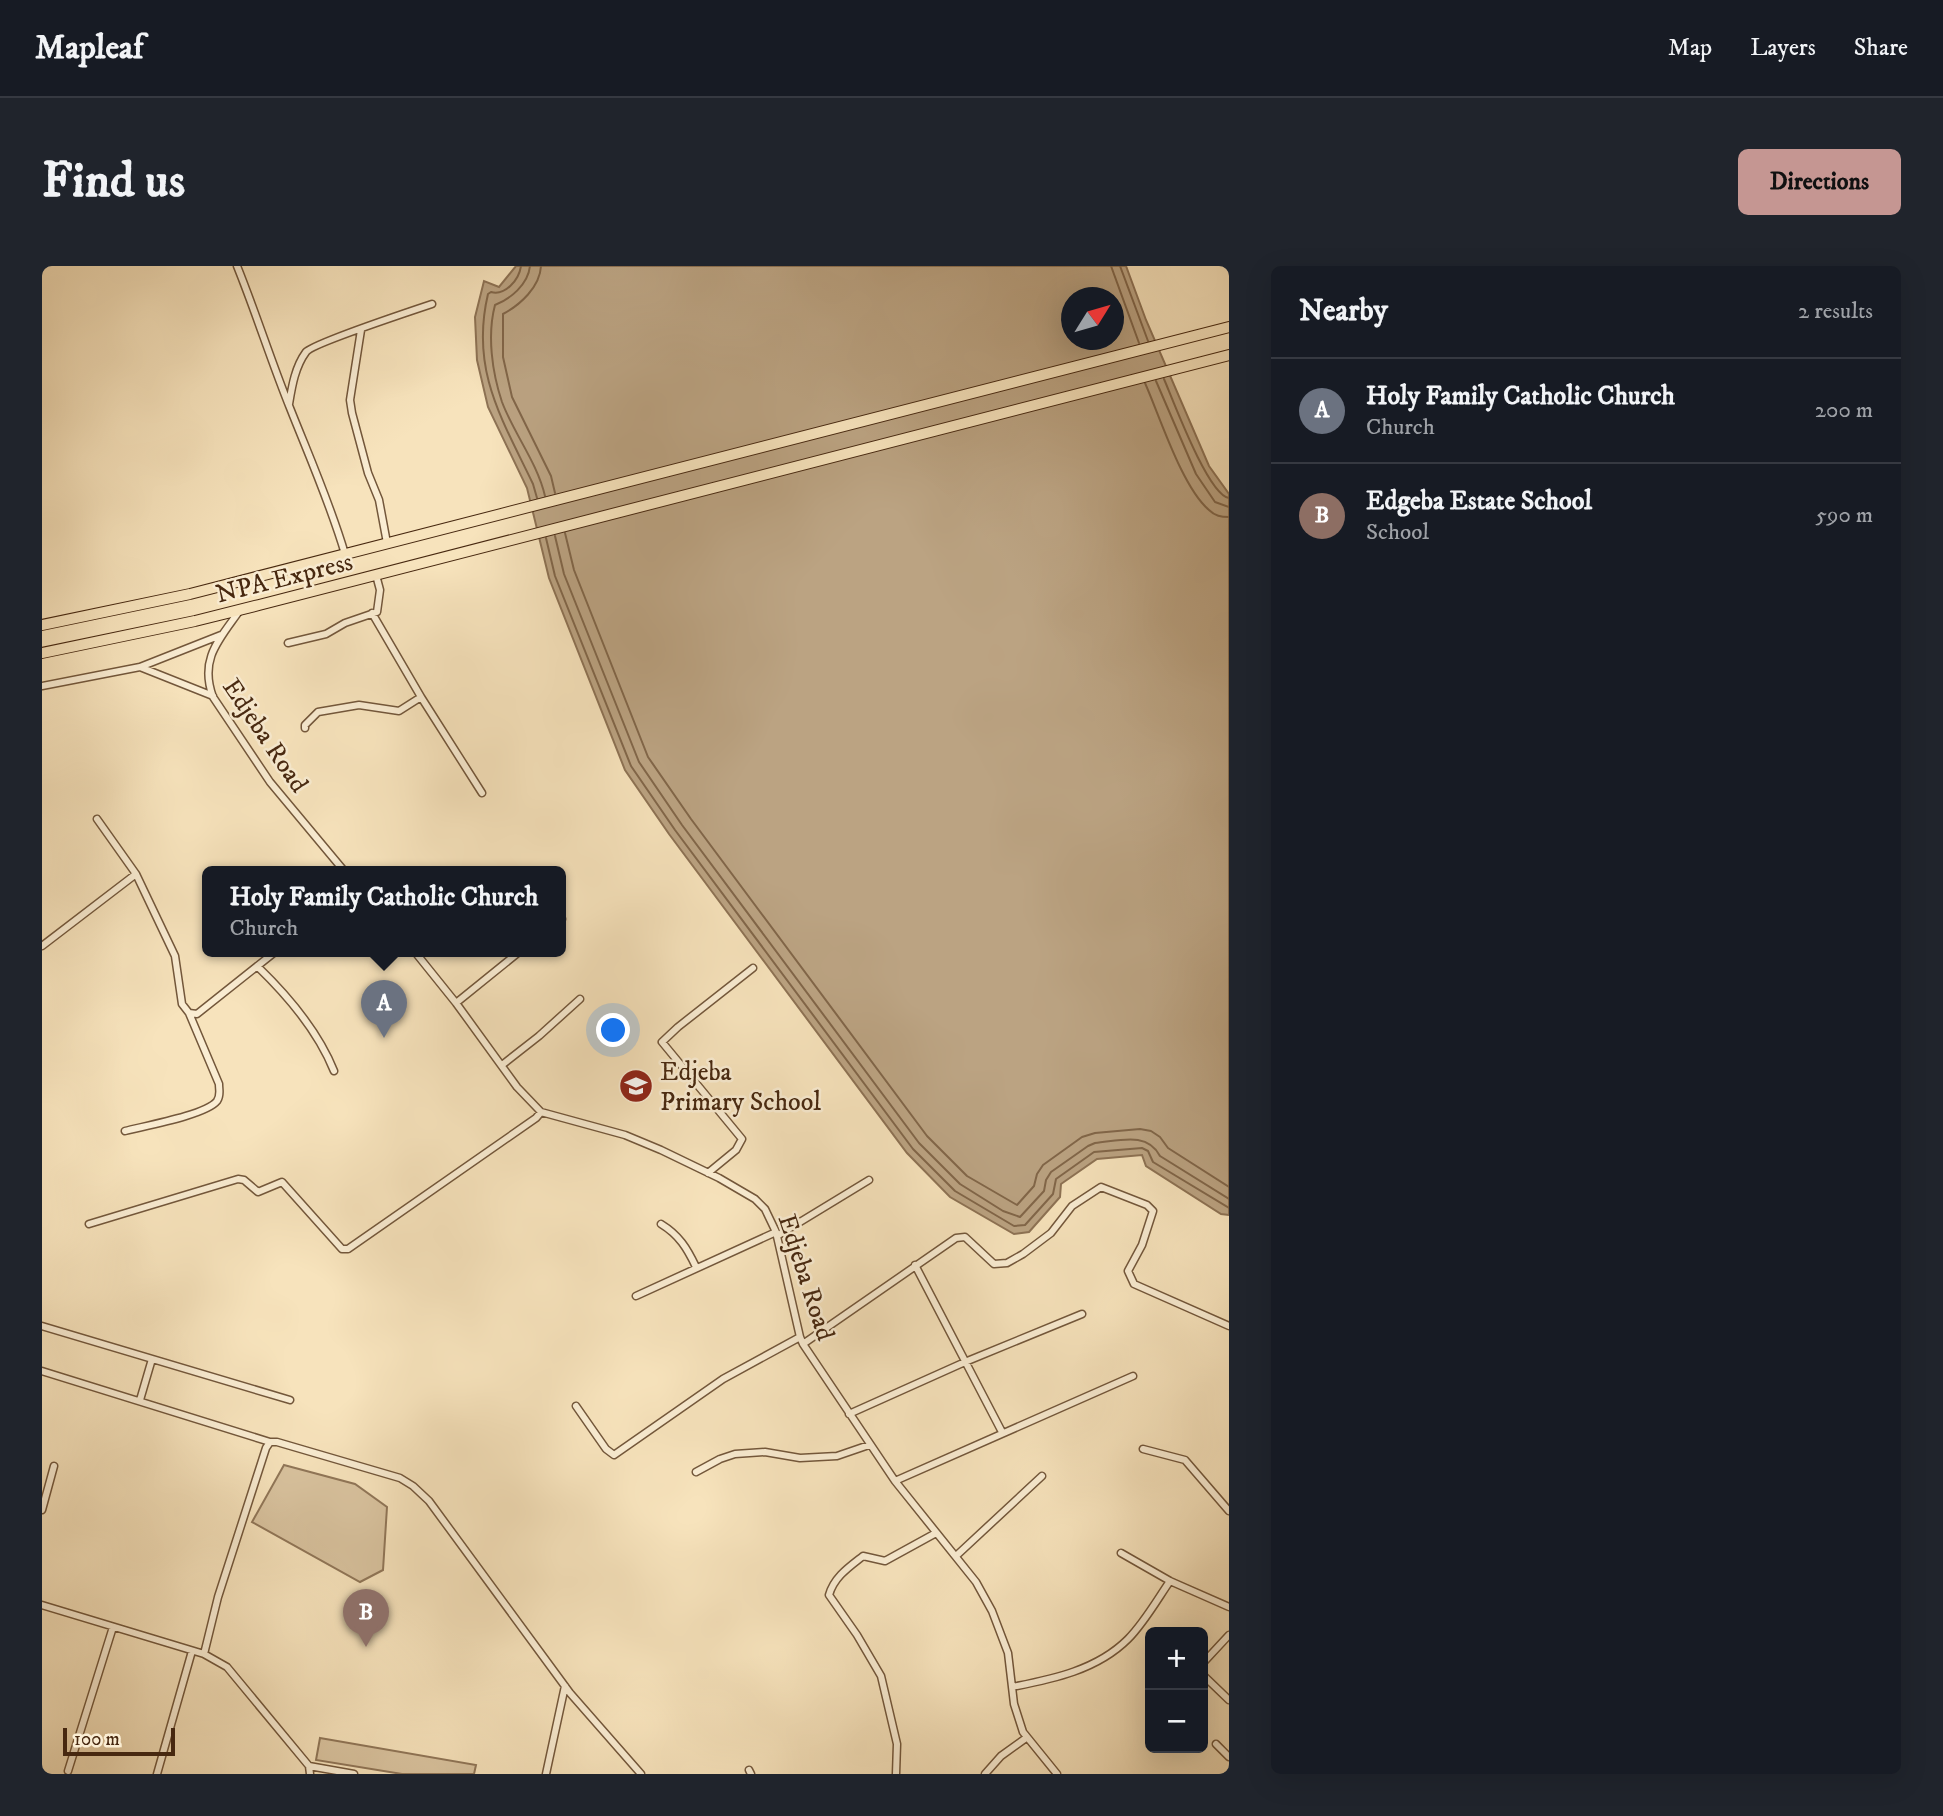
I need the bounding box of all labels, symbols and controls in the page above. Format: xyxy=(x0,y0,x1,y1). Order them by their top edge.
text: Mapleaf xyxy=(35,28,144,69)
text: Map xyxy=(1668,33,1712,63)
text: Layers xyxy=(1750,33,1816,63)
text: Share xyxy=(1854,33,1908,63)
button: Directions xyxy=(1738,149,1901,215)
text: Find us xyxy=(42,151,185,213)
north arrow xyxy=(1061,287,1124,350)
text: Nearby xyxy=(1299,293,1388,330)
text: 2 results xyxy=(1798,297,1873,326)
text: Holy Family Catholic Church xyxy=(1366,380,1675,413)
text: A xyxy=(1315,396,1329,425)
text: 200 m xyxy=(1815,396,1873,425)
text: Church xyxy=(1366,413,1435,442)
text: Edgeba Estate School xyxy=(1366,485,1592,518)
text: B xyxy=(1315,501,1329,530)
text: 590 m xyxy=(1816,501,1873,530)
text: School xyxy=(1366,518,1429,547)
street label: NPA Express xyxy=(213,546,356,611)
street label: Edjeba Road xyxy=(214,672,315,799)
popup xyxy=(202,866,566,957)
text: Holy Family Catholic Church xyxy=(229,881,539,914)
text: Church xyxy=(229,914,298,943)
pin: A xyxy=(361,980,407,1038)
your location xyxy=(596,1013,630,1047)
place label: Edjeba Primary School xyxy=(660,1056,821,1119)
school or university icon: Edjeba Primary School xyxy=(617,1067,655,1105)
street label: Edjeba Road xyxy=(770,1210,842,1345)
pin: B xyxy=(343,1589,389,1647)
map controls xyxy=(1145,1627,1208,1753)
button: + xyxy=(1145,1627,1208,1690)
button: − xyxy=(1145,1690,1208,1753)
scale bar xyxy=(63,1725,175,1757)
text: 100 m xyxy=(74,1728,120,1751)

